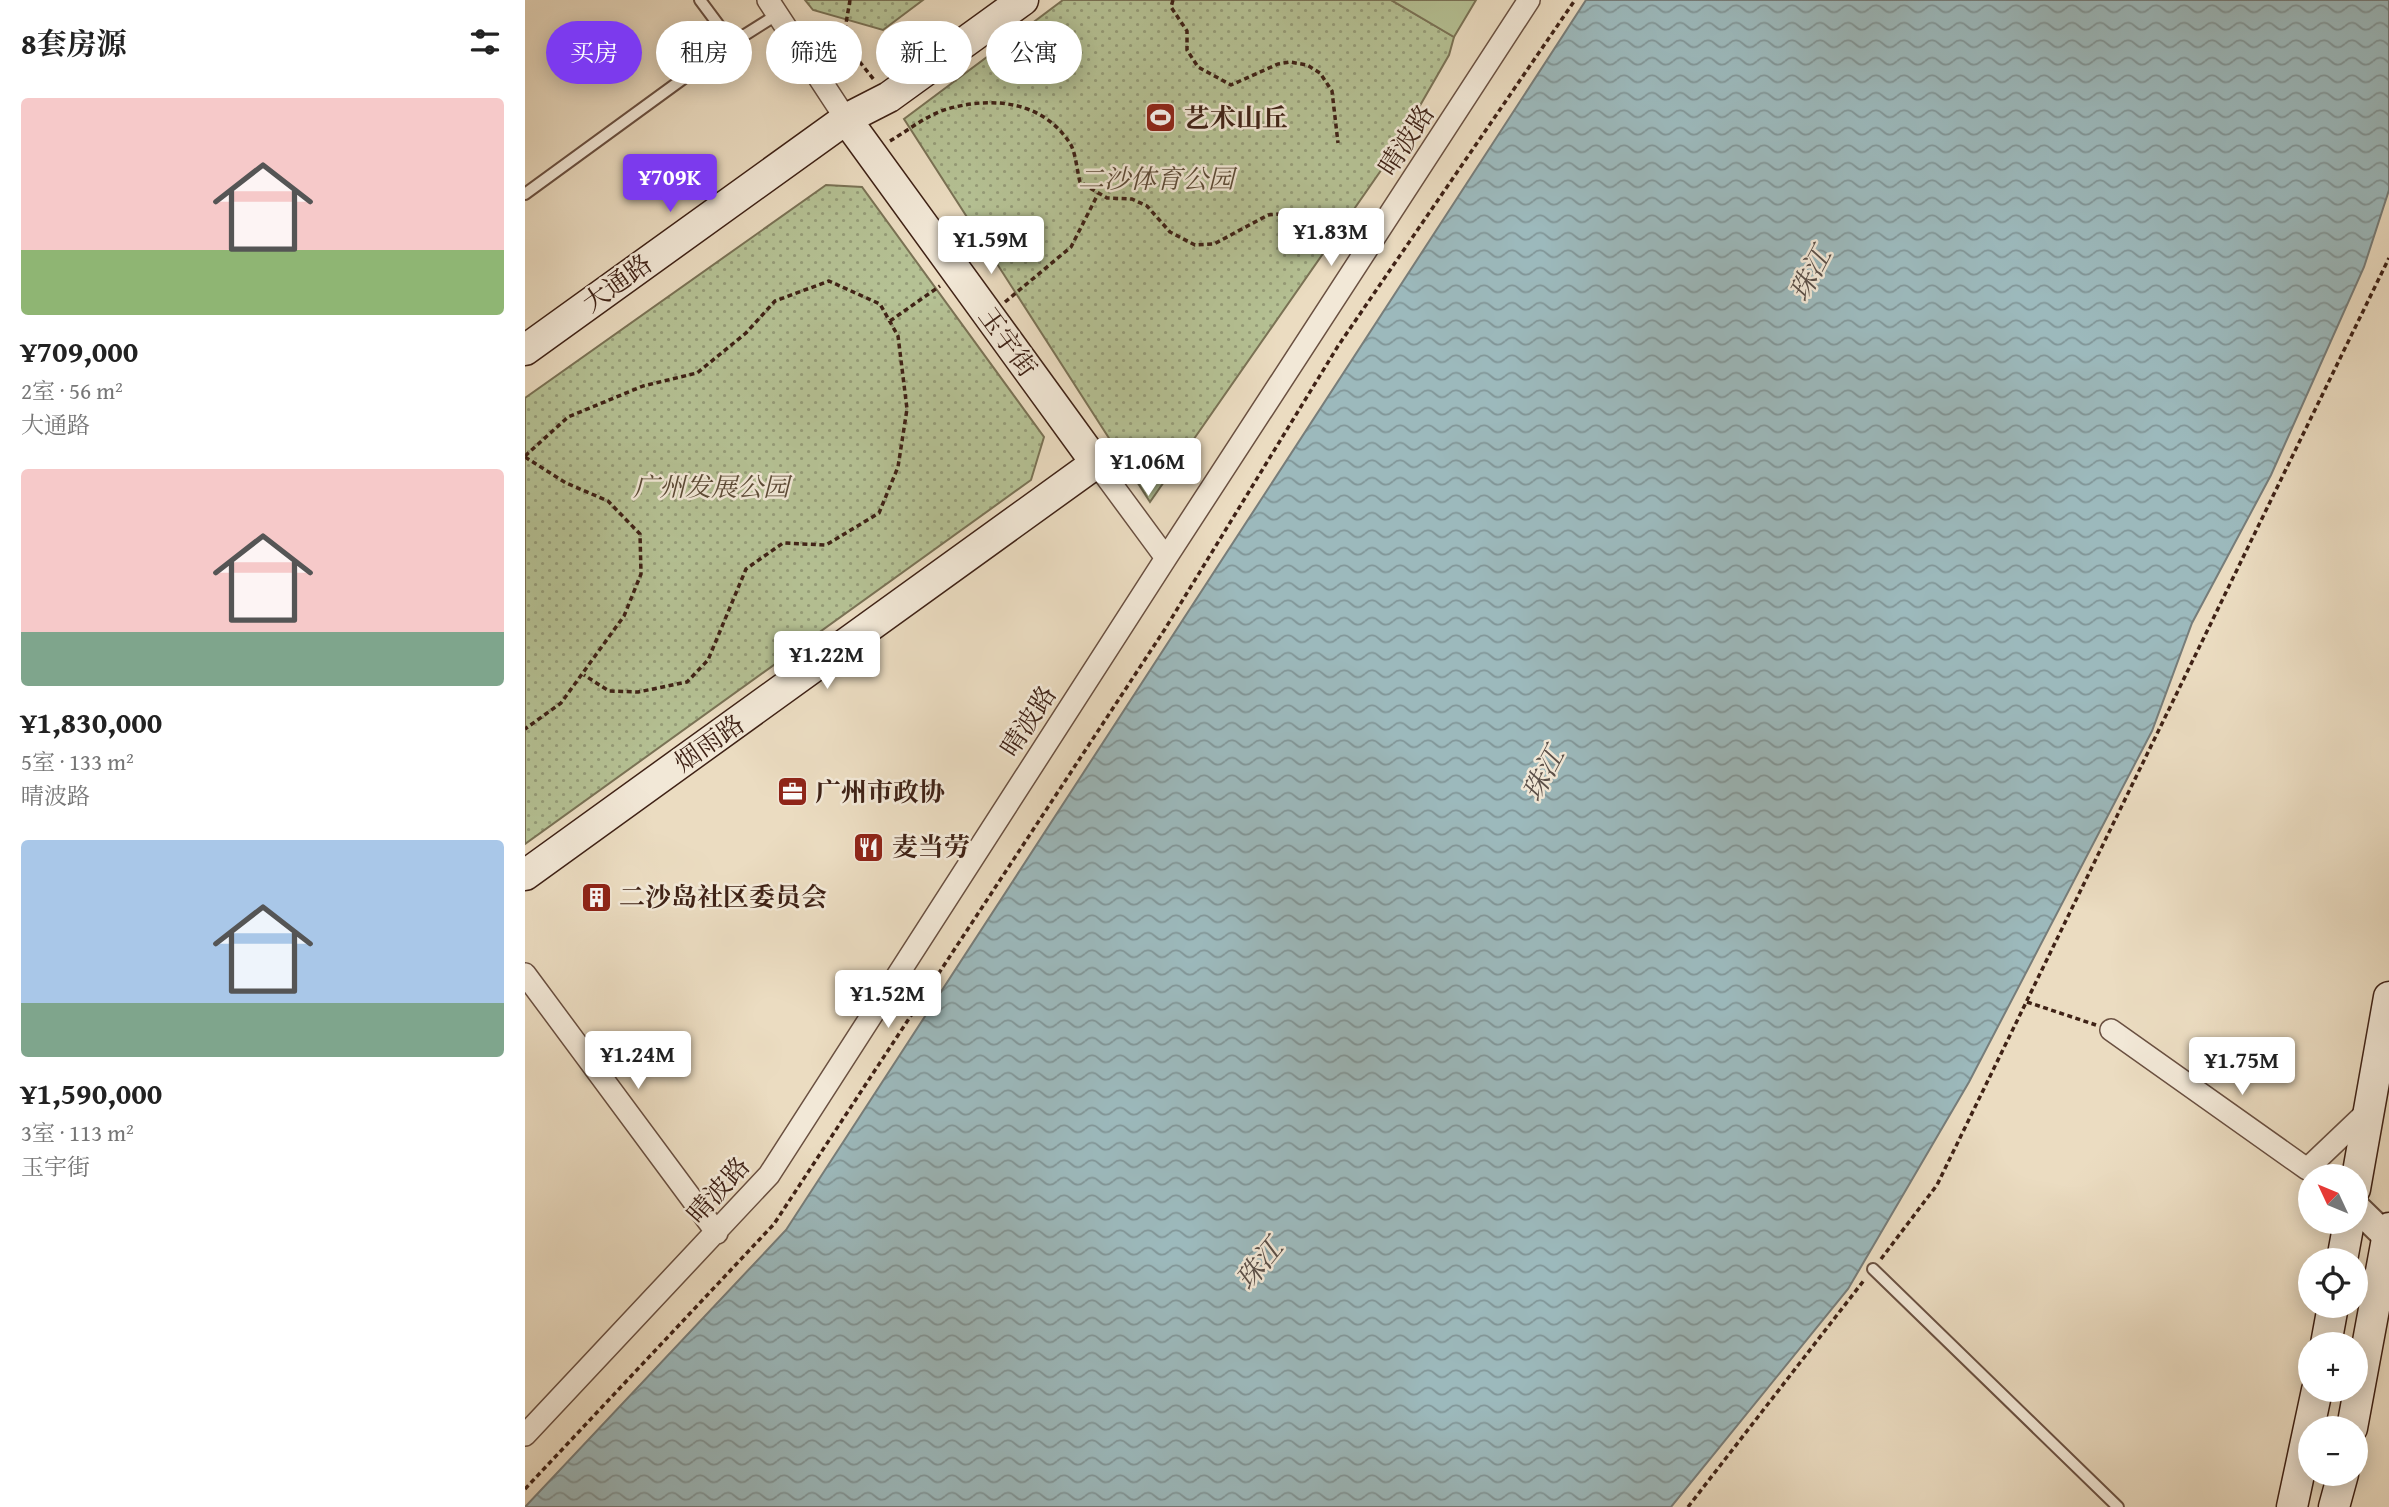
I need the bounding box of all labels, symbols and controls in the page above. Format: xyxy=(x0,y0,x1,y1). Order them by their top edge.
text: 8套房源 xyxy=(21,21,127,65)
chip: 买房 xyxy=(546,21,642,84)
chip: 租房 xyxy=(656,21,752,84)
chip: 筛选 xyxy=(766,21,862,84)
chip: 新上 xyxy=(876,21,972,84)
chip: 公寓 xyxy=(986,21,1082,84)
icon: filters xyxy=(466,23,504,61)
street label: 晴波路 xyxy=(1368,96,1443,183)
place label: 艺术山丘 xyxy=(1184,98,1288,137)
sports icon: 艺术山丘 xyxy=(1144,101,1178,135)
icon: home xyxy=(200,144,326,270)
pin: ¥709K xyxy=(621,154,719,214)
park label: 二沙体育公园 xyxy=(1078,159,1238,198)
text: ¥709K xyxy=(639,160,701,193)
pin: ¥1.83M xyxy=(1274,208,1388,268)
text: ¥1.83M xyxy=(1294,214,1368,247)
pin: ¥1.59M xyxy=(934,216,1048,276)
text: ¥1.59M xyxy=(954,222,1028,255)
water label: 珠江 xyxy=(1778,236,1843,308)
street label: 大通路 xyxy=(574,244,660,321)
street label: 玉宇街 xyxy=(970,299,1047,385)
text: ¥709,000 xyxy=(21,329,138,373)
text: 2室 · 56 m² xyxy=(21,374,123,407)
text: 大通路 xyxy=(21,408,90,441)
pin: ¥1.06M xyxy=(1091,438,1205,498)
text: ¥1.06M xyxy=(1111,444,1185,477)
park label: 广州发展公园 xyxy=(633,467,793,506)
icon: home xyxy=(200,515,326,641)
pin: ¥1.22M xyxy=(770,632,884,691)
text: ¥1.22M xyxy=(790,637,864,670)
street label: 晴波路 xyxy=(990,677,1065,764)
text: ¥1,830,000 xyxy=(21,700,162,744)
street label: 烟雨路 xyxy=(666,704,752,781)
water label: 珠江 xyxy=(1511,736,1576,808)
text: 5室 · 133 m² xyxy=(21,745,134,778)
place label: 广州市政协 xyxy=(815,772,945,811)
office icon: 广州市政协 xyxy=(775,775,809,809)
text: 晴波路 xyxy=(21,779,90,812)
place label: 麦当劳 xyxy=(892,827,970,866)
restaurant icon: 麦当劳 xyxy=(852,830,886,864)
place label: 二沙岛社区委员会 xyxy=(619,877,827,916)
building icon: 二沙岛社区委员会 xyxy=(579,880,613,914)
icon: home xyxy=(200,886,326,1012)
pin: ¥1.52M xyxy=(831,970,945,1030)
text: ¥1.52M xyxy=(851,976,925,1009)
pin: ¥1.24M xyxy=(581,1032,695,1091)
text: ¥1.24M xyxy=(601,1037,675,1070)
pin: ¥1.75M xyxy=(2185,1038,2299,1097)
text: ¥1.75M xyxy=(2205,1043,2279,1076)
text: ¥1,590,000 xyxy=(21,1071,162,1115)
text: 3室 · 113 m² xyxy=(21,1116,134,1149)
street label: 晴波路 xyxy=(677,1148,758,1232)
text: 玉宇街 xyxy=(21,1150,90,1183)
north arrow xyxy=(2298,1164,2368,1234)
map controls xyxy=(2298,1164,2368,1486)
water label: 珠江 xyxy=(1225,1226,1295,1298)
button: locate xyxy=(2298,1248,2368,1318)
button: + xyxy=(2298,1332,2368,1402)
button: − xyxy=(2298,1416,2368,1486)

